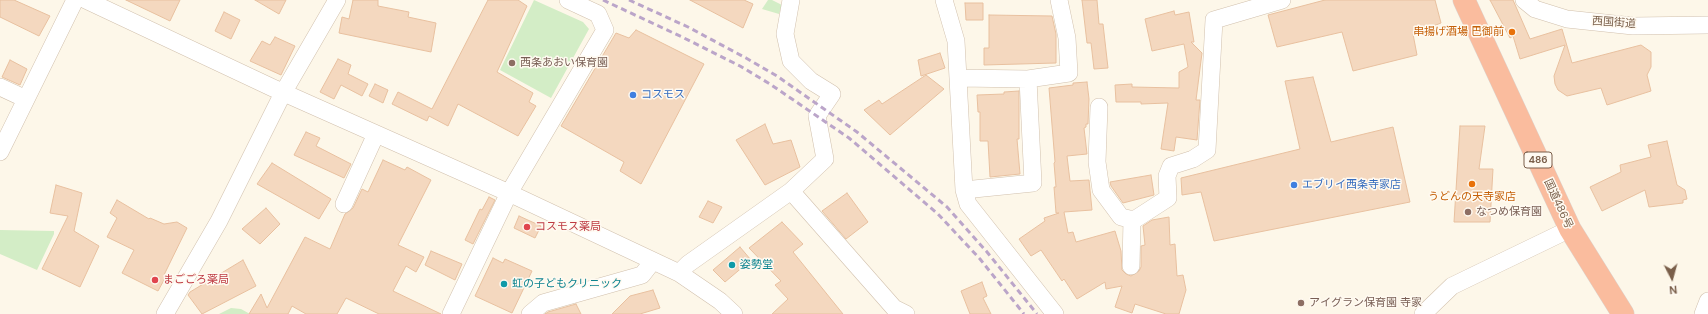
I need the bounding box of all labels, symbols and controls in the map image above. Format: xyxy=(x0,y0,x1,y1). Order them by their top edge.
street label: 西国街道 xyxy=(1592,15,1636,31)
place label: 串揚げ酒場 巴御前 xyxy=(1413,25,1504,39)
marker: 串揚げ酒場 巴御前 xyxy=(1507,27,1517,37)
place label: 西条あおい保育園 xyxy=(520,56,608,70)
marker: 西条あおい保育園 xyxy=(507,58,517,68)
place label: コスモス xyxy=(641,88,685,102)
marker: コスモス xyxy=(628,90,638,100)
road number: 486 xyxy=(1524,152,1552,168)
street label: 国道486号 xyxy=(1541,177,1575,231)
place label: エブリイ西条寺家店 xyxy=(1302,178,1401,192)
marker: うどんの天寺家店 xyxy=(1467,179,1477,189)
marker: エブリイ西条寺家店 xyxy=(1289,180,1299,190)
place label: うどんの天寺家店 xyxy=(1428,190,1516,204)
place label: なつめ保育園 xyxy=(1476,205,1542,219)
marker: なつめ保育園 xyxy=(1463,207,1473,217)
place label: コスモス薬局 xyxy=(535,220,601,234)
marker: コスモス薬局 xyxy=(522,222,532,232)
place label: 姿勢堂 xyxy=(740,258,773,272)
north arrow xyxy=(1652,258,1692,298)
marker: 姿勢堂 xyxy=(727,260,737,270)
place label: まごごろ薬局 xyxy=(163,273,229,287)
marker: まごごろ薬局 xyxy=(150,275,160,285)
place label: 虹の子どもクリニック xyxy=(512,277,622,291)
marker: 虹の子どもクリニック xyxy=(499,279,509,289)
text: N xyxy=(1669,283,1678,297)
place label: アイグラン保育園 寺家 xyxy=(1309,296,1422,310)
marker: アイグラン保育園 寺家 xyxy=(1296,298,1306,308)

